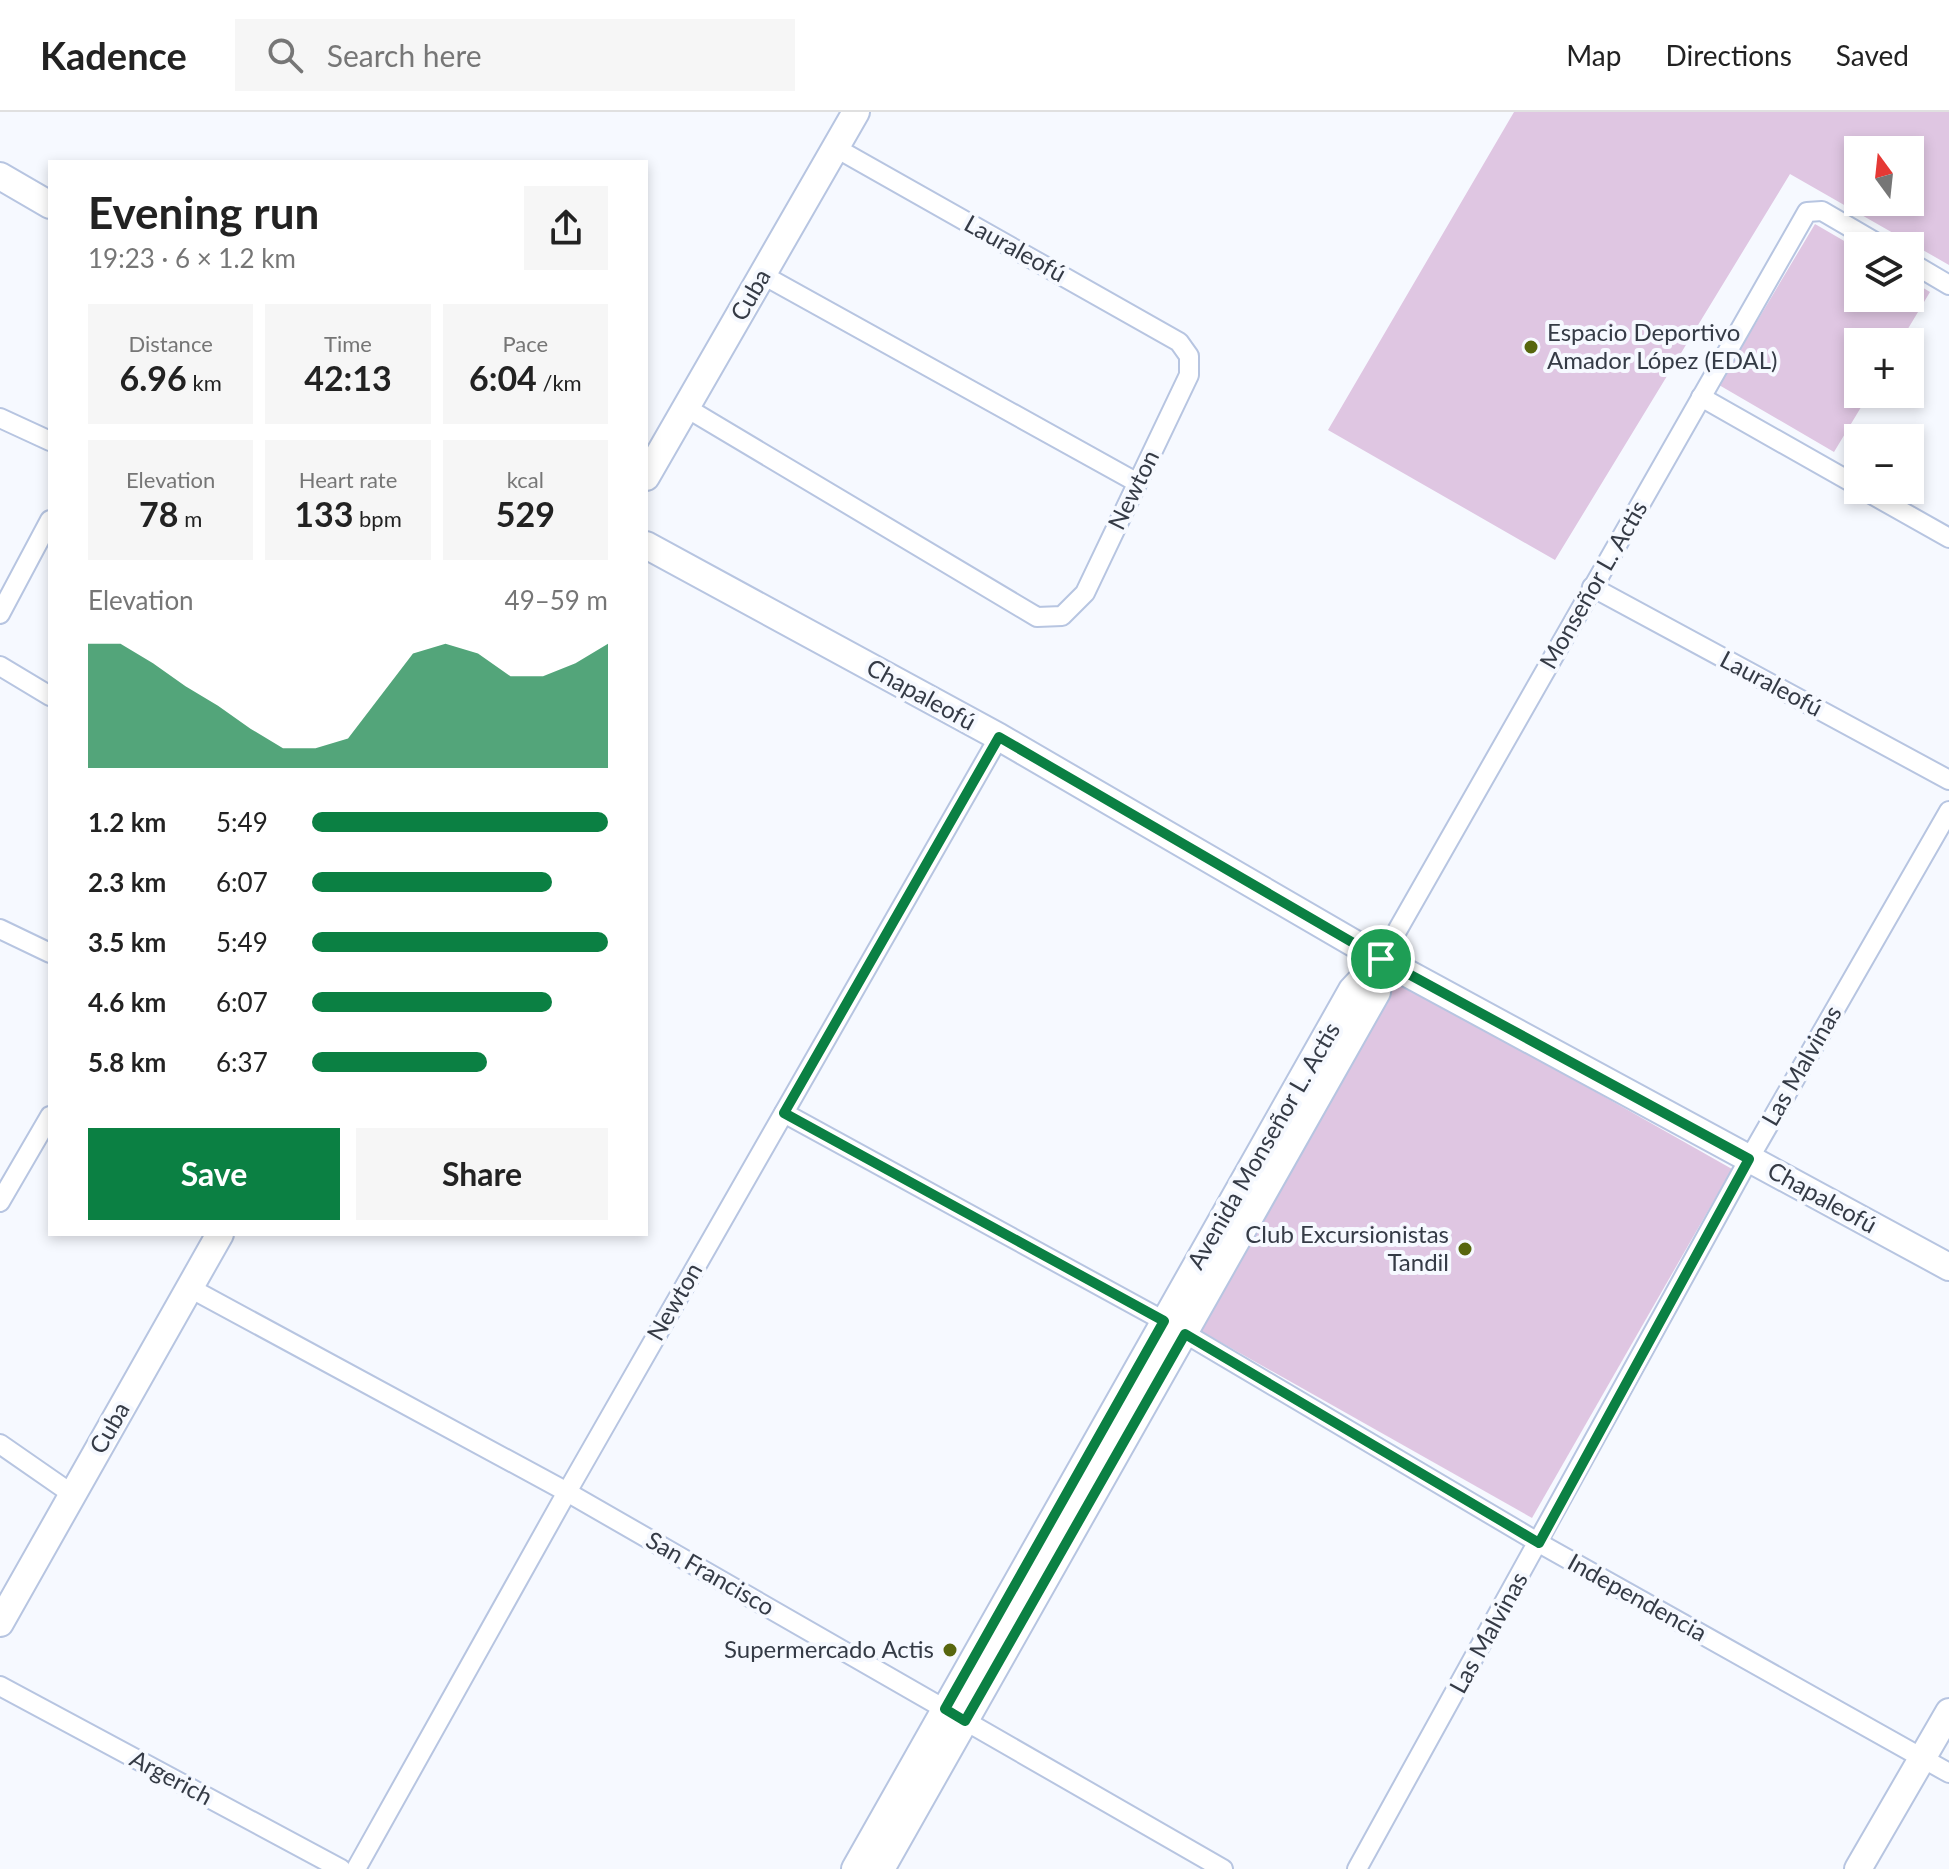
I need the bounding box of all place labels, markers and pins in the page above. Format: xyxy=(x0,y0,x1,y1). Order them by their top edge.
place label: Espacio Deportivo Amador López (EDAL) xyxy=(1547,317,1778,374)
marker: Espacio Deportivo Amador López (EDAL) xyxy=(1522,338,1540,356)
pin xyxy=(1347,925,1415,993)
place label: Club Excursionistas Tandil xyxy=(1245,1219,1449,1276)
marker: Club Excursionistas Tandil xyxy=(1456,1240,1474,1258)
place label: Supermercado Actis xyxy=(724,1634,934,1663)
marker: Supermercado Actis xyxy=(941,1641,959,1659)

